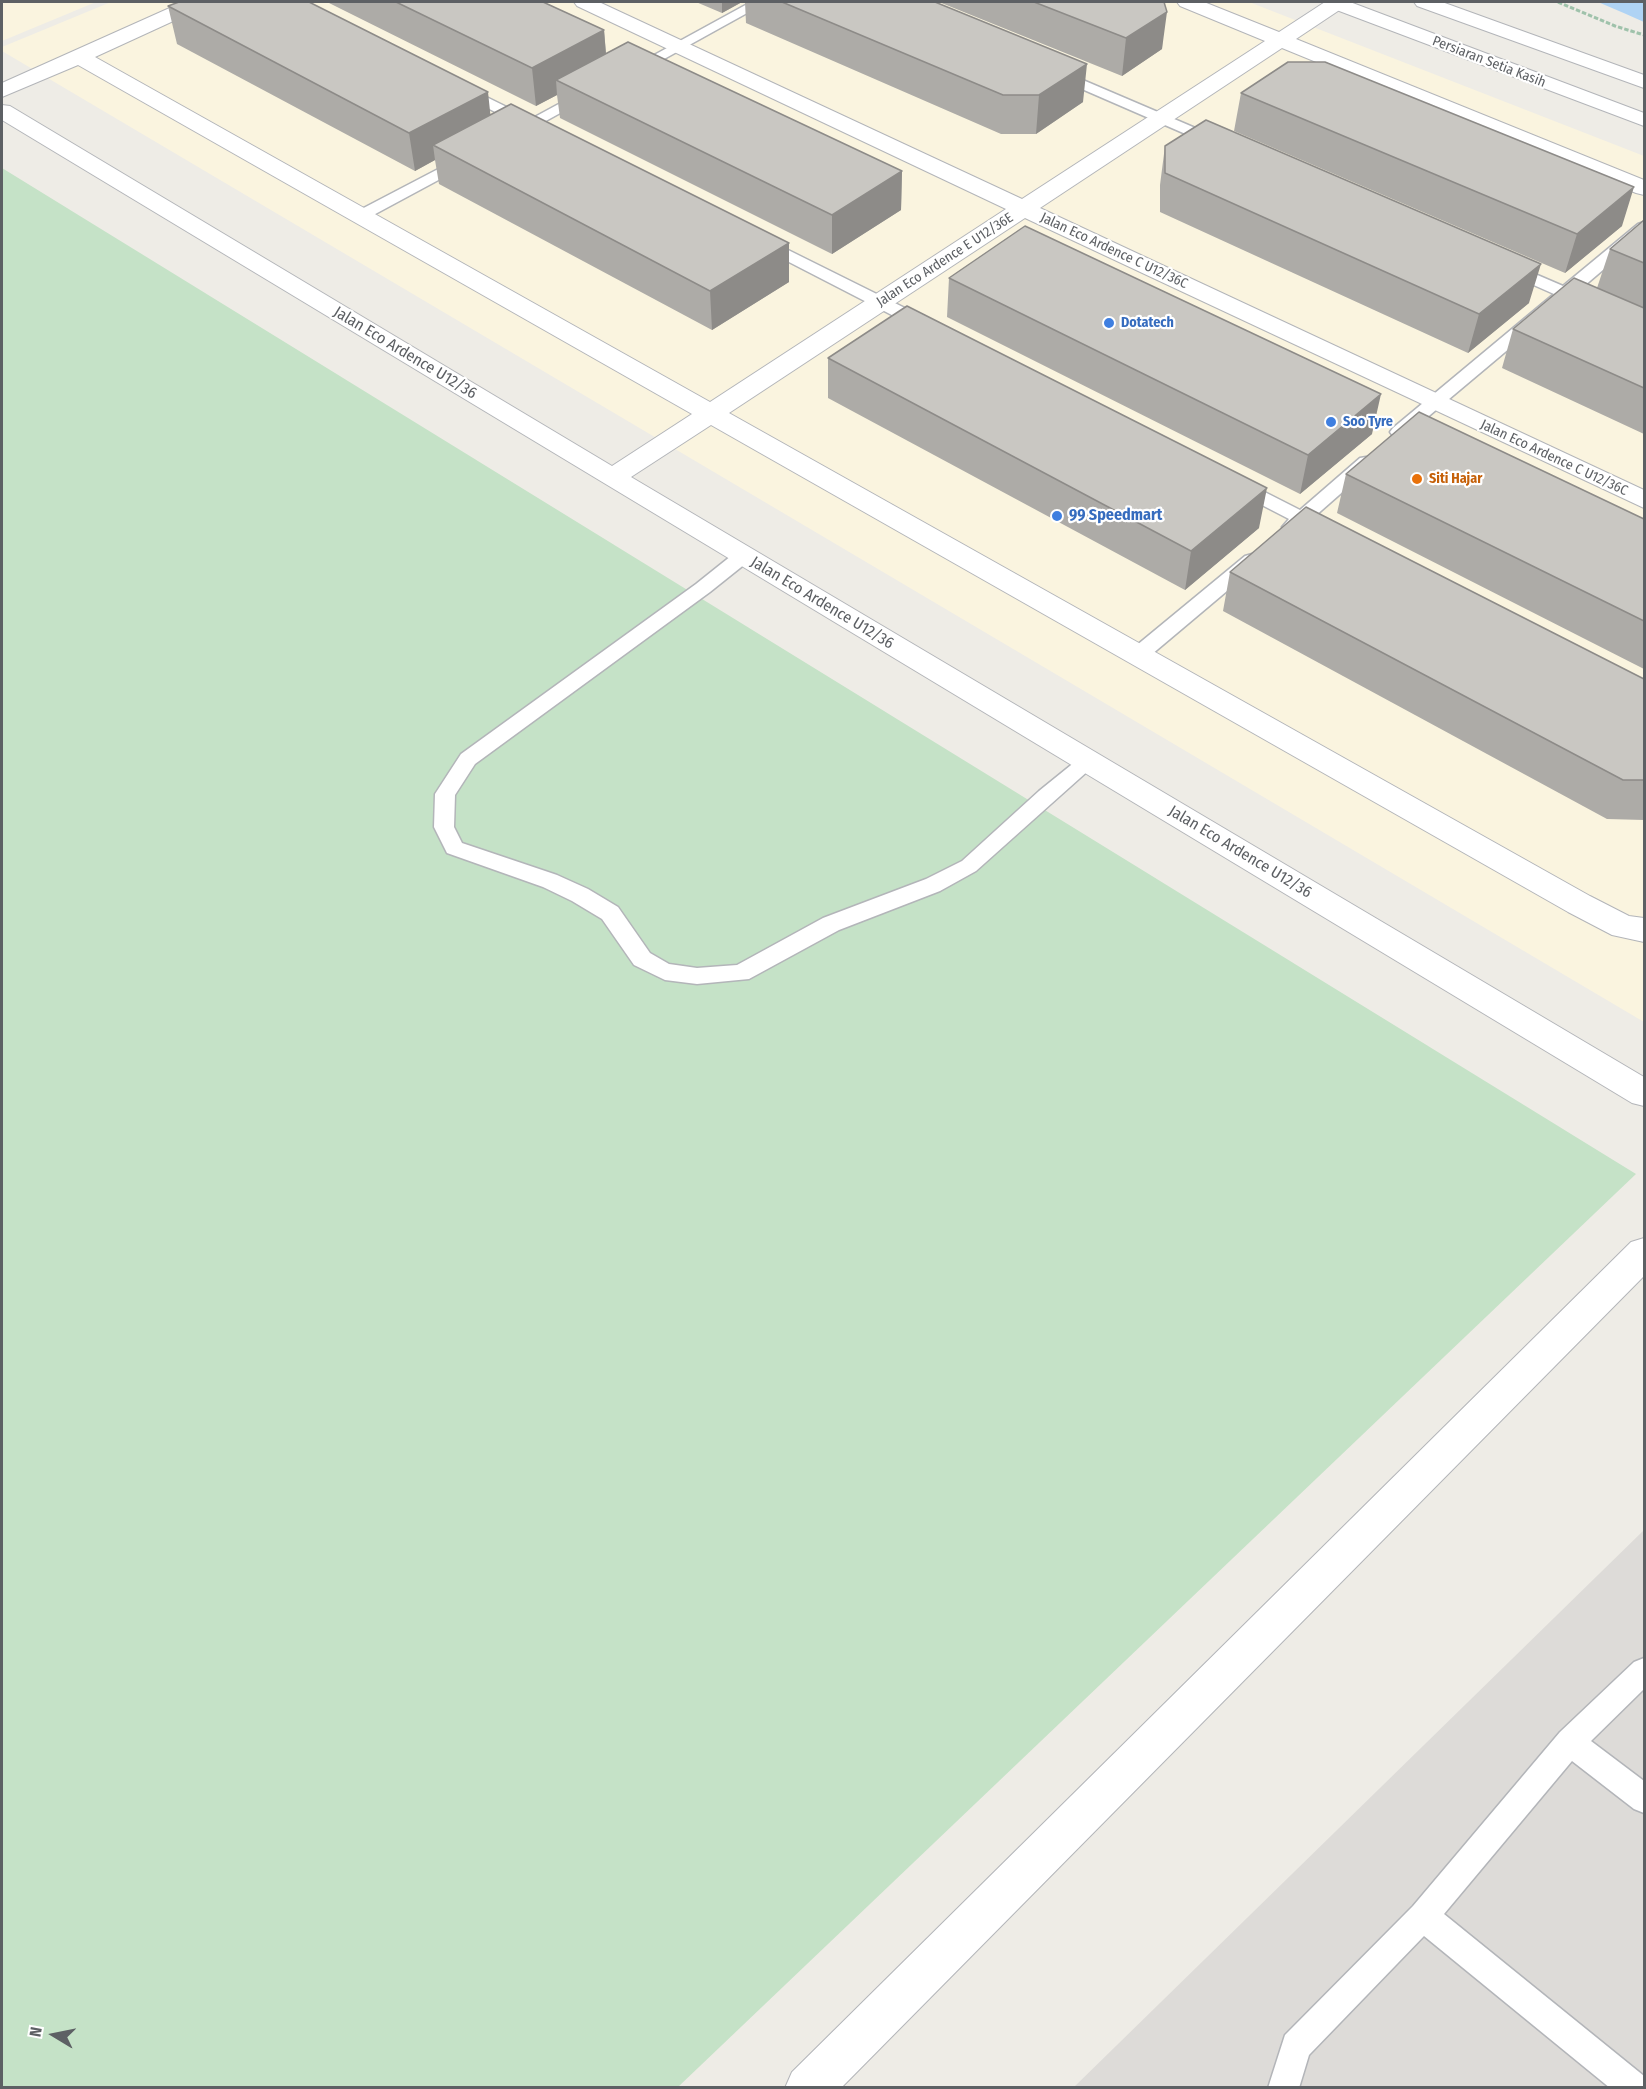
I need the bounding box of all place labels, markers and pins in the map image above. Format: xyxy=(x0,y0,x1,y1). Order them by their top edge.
place label: Dotatech xyxy=(1121,315,1174,331)
marker: Dotatech xyxy=(1102,316,1116,330)
place label: Soo Tyre xyxy=(1343,414,1393,430)
marker: Soo Tyre xyxy=(1324,415,1338,429)
place label: Siti Hajar xyxy=(1429,471,1482,487)
marker: Siti Hajar xyxy=(1410,472,1424,486)
place label: 99 Speedmart xyxy=(1069,506,1162,526)
marker: 99 Speedmart xyxy=(1050,509,1064,523)

